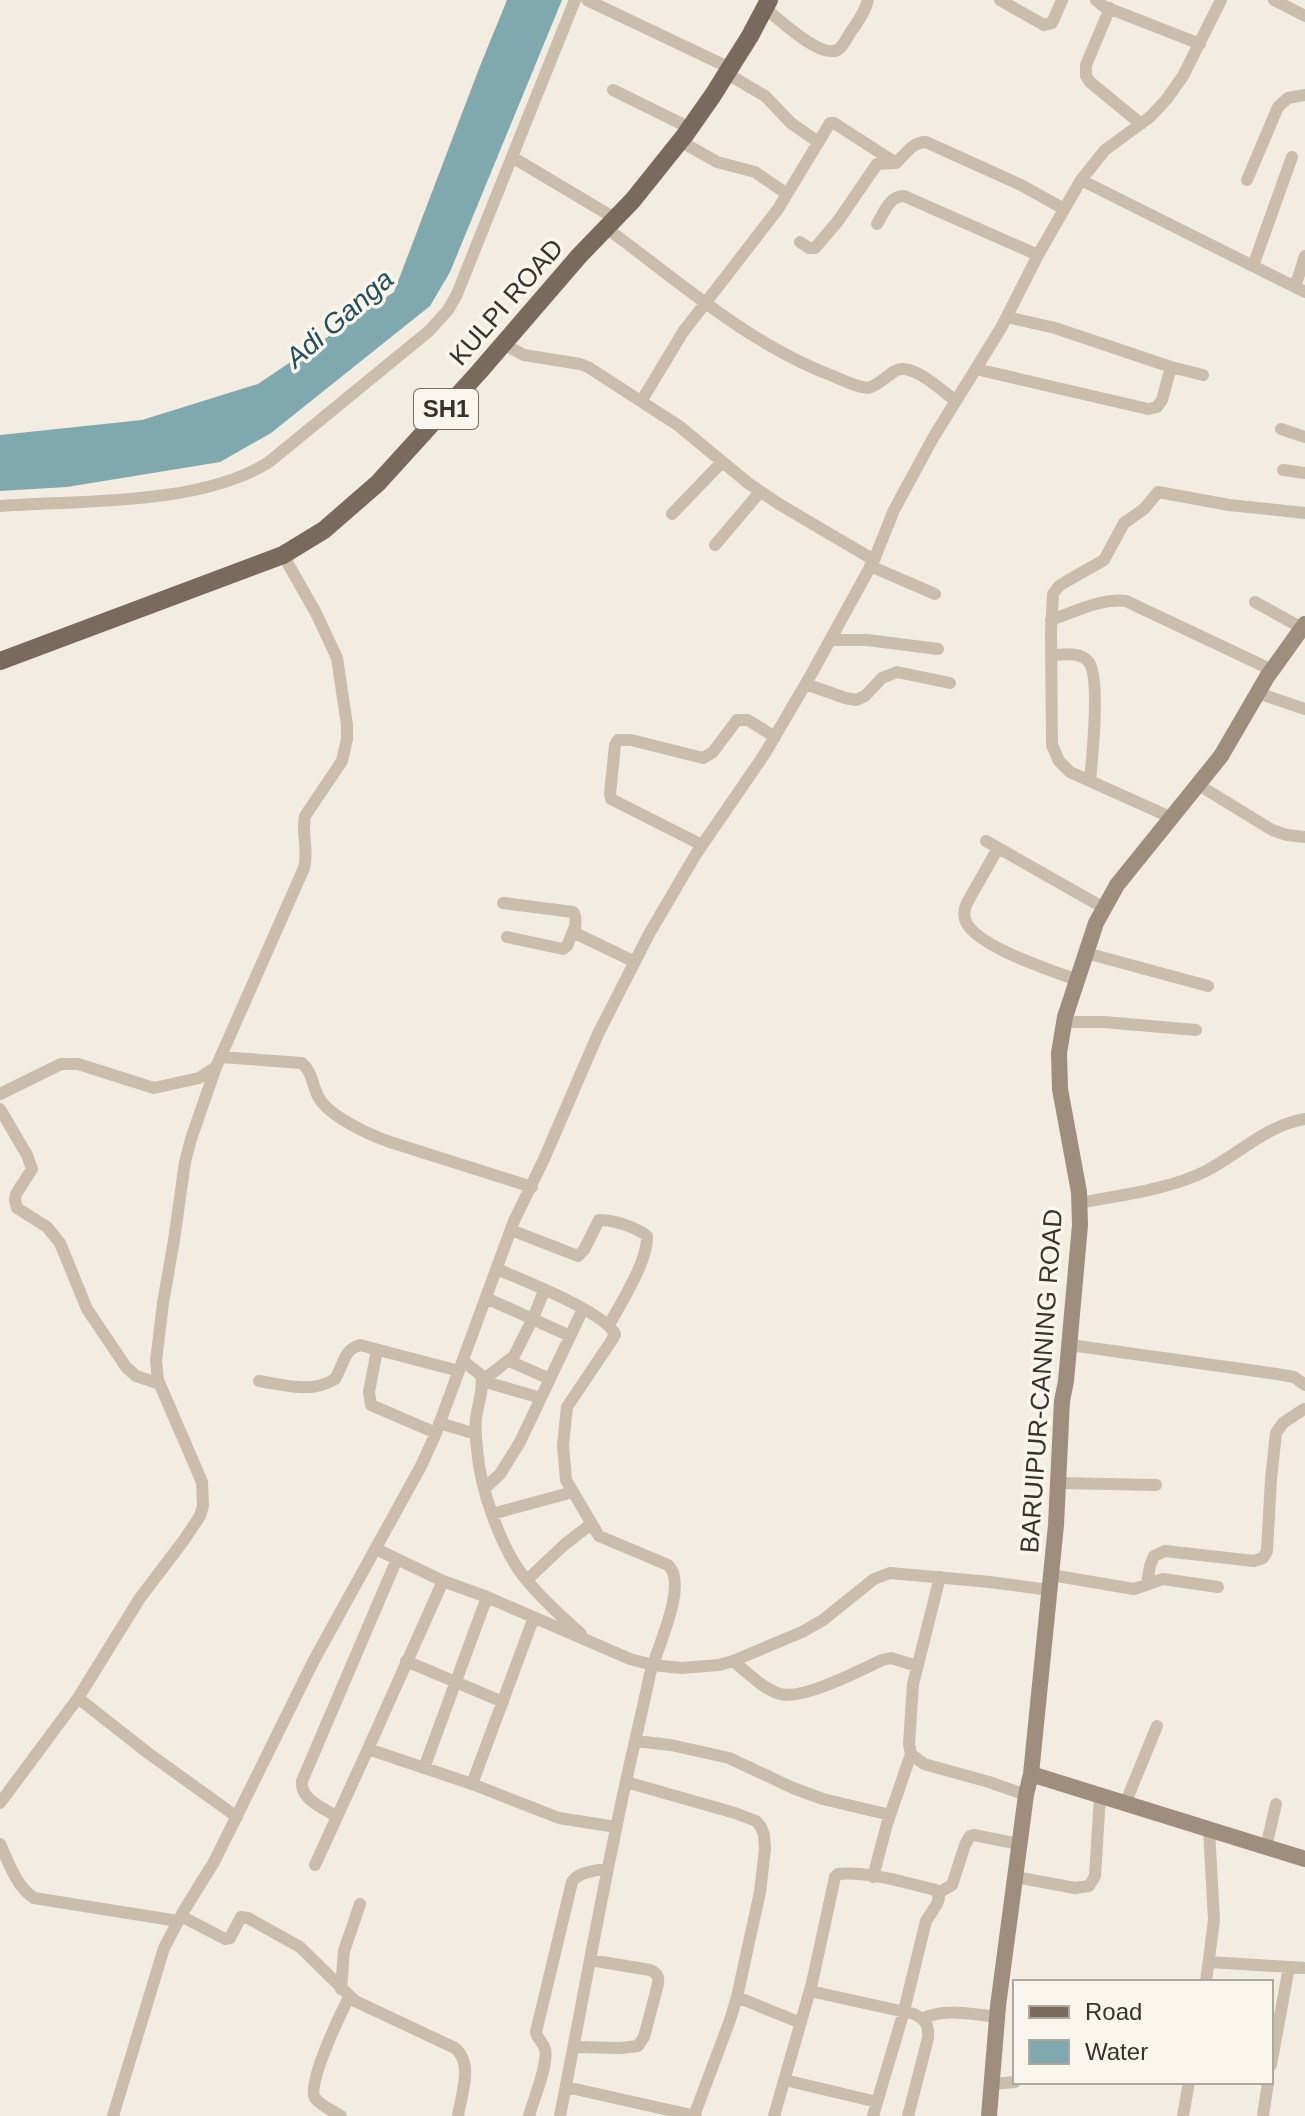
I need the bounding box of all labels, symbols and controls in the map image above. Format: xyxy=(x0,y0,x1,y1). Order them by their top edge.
street label: KULPI ROAD xyxy=(443,233,569,371)
water label: Adi Ganga xyxy=(278,263,399,375)
road number: SH1 xyxy=(414,389,478,429)
street label: BARUIPUR-CANNING ROAD xyxy=(1014,1208,1068,1554)
legend xyxy=(1013,1980,1273,2084)
text: Road xyxy=(1085,1998,1142,2025)
text: Water xyxy=(1085,2038,1148,2065)

